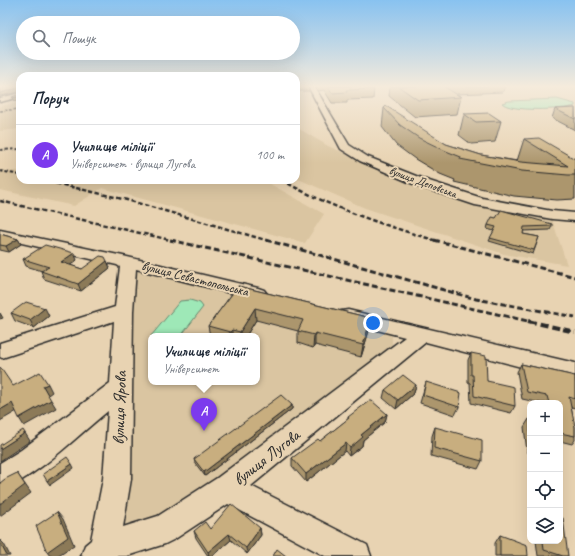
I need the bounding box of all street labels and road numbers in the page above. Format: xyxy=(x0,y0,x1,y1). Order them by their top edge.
street label: вулиця Деповська xyxy=(387,162,460,202)
street label: вулиця Севастопольська xyxy=(140,257,251,300)
street label: вулиця Ярова xyxy=(108,370,131,445)
street label: вулиця Лугова xyxy=(229,424,305,490)

